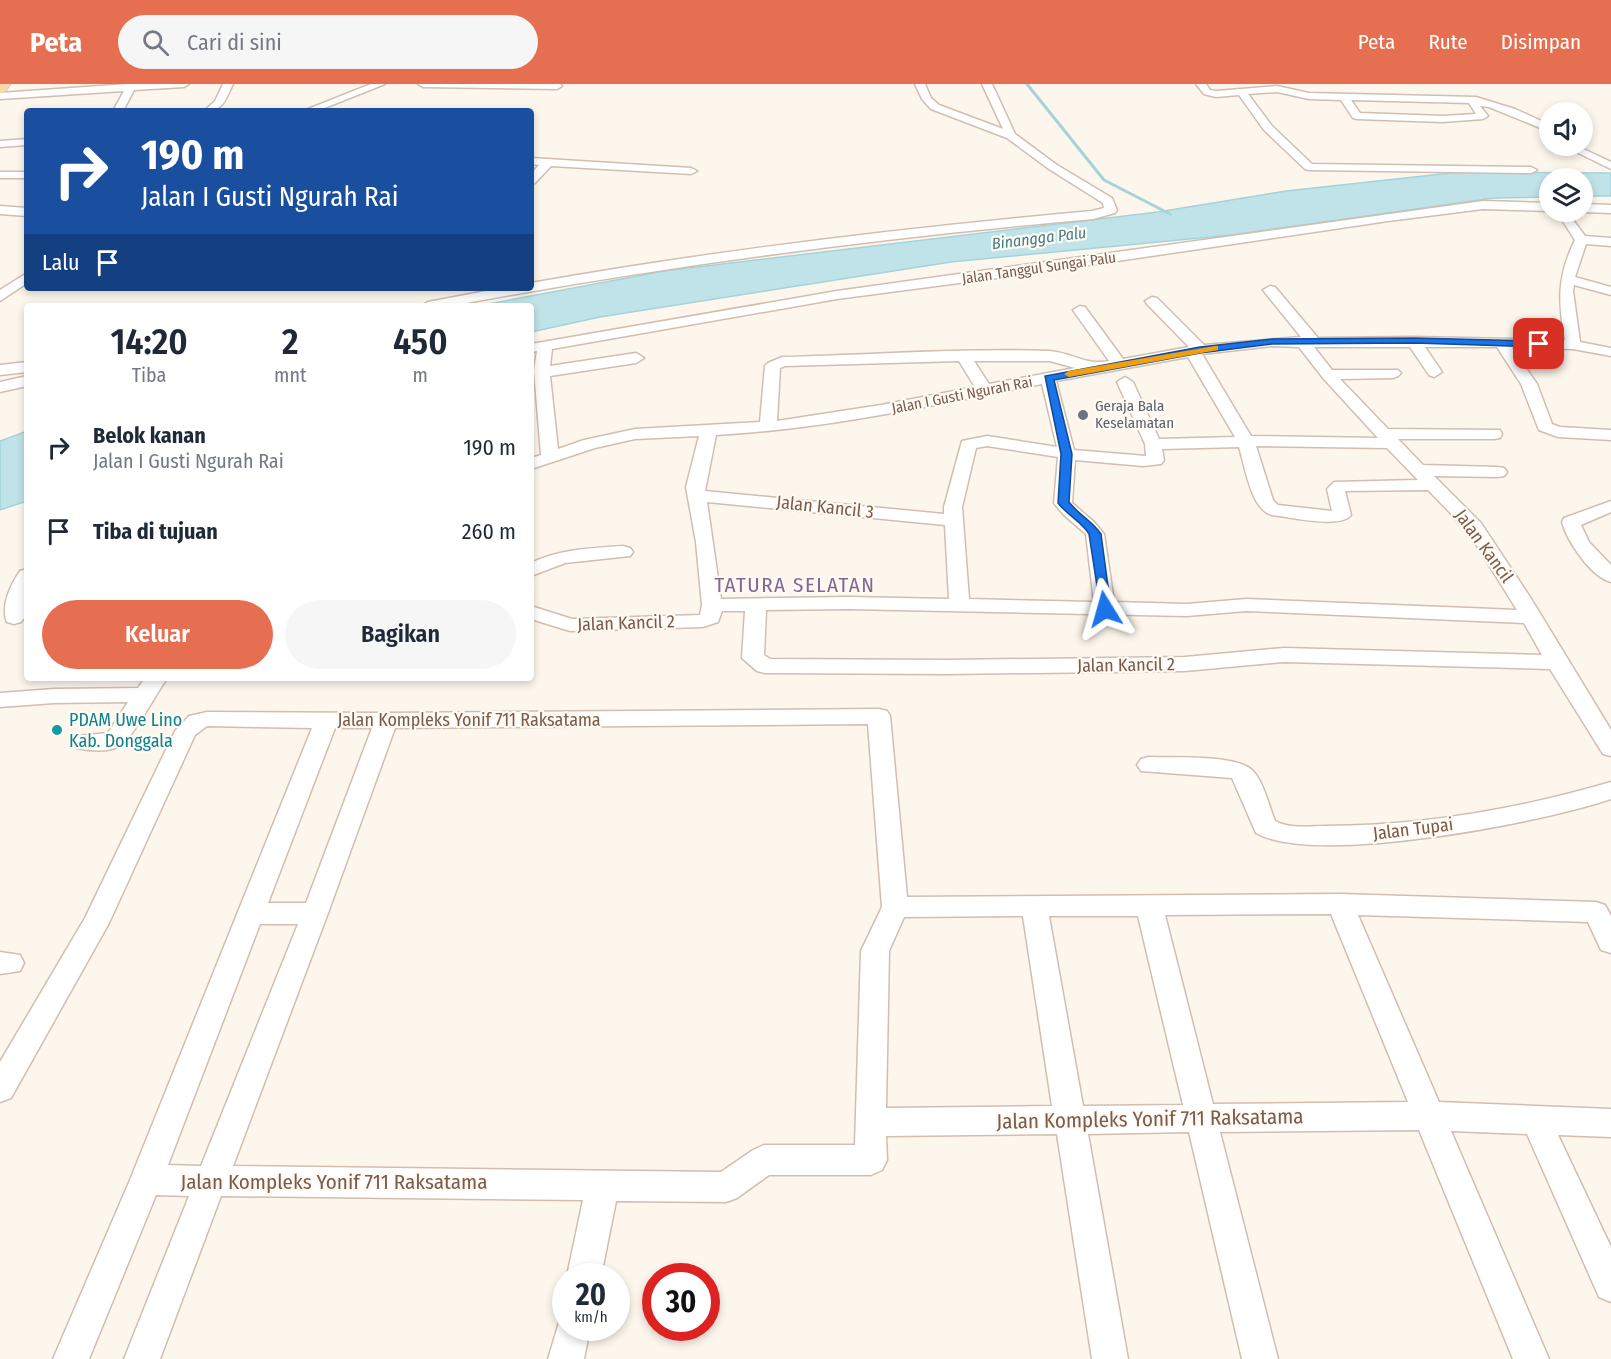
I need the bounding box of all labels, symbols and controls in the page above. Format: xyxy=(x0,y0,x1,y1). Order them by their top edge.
search box xyxy=(118,15,538,69)
text: Peta xyxy=(30,26,82,59)
icon: search xyxy=(139,26,172,59)
text: Cari di sini xyxy=(187,29,282,56)
text: Peta xyxy=(1358,29,1395,55)
text: Rute xyxy=(1428,29,1468,55)
text: Disimpan xyxy=(1501,29,1581,55)
map controls xyxy=(1539,102,1593,222)
button: sound xyxy=(1539,102,1593,156)
text: 190 m xyxy=(141,130,244,180)
icon: right xyxy=(42,132,120,210)
button: layers xyxy=(1539,168,1593,222)
text: Jalan I Gusti Ngurah Rai xyxy=(141,181,398,213)
water label: Binangga Palu xyxy=(991,223,1087,253)
icon: arrive xyxy=(91,246,124,279)
street label: Jalan Tanggul Sungai Palu xyxy=(961,248,1117,288)
text: Lalu xyxy=(42,249,79,276)
pin xyxy=(1513,318,1564,369)
text: 14:20 xyxy=(110,320,188,364)
text: 2 xyxy=(282,320,299,364)
text: 450 xyxy=(393,320,448,364)
icon: arrive xyxy=(1522,327,1555,360)
text: Tiba xyxy=(132,363,166,387)
text: mnt xyxy=(274,363,307,387)
text: m xyxy=(413,363,428,387)
street label: Jalan I Gusti Ngurah Rai xyxy=(890,373,1034,417)
place label: Geraja Bala Keselamatan xyxy=(1095,397,1174,432)
marker: Geraja Bala Keselamatan xyxy=(1076,408,1090,422)
text: Belok kanan xyxy=(93,422,206,449)
icon: right xyxy=(42,431,75,464)
text: 190 m xyxy=(463,434,516,461)
text: Jalan I Gusti Ngurah Rai xyxy=(93,449,284,473)
street label: Jalan Kancil 3 xyxy=(775,491,875,523)
street label: Jalan Kancil xyxy=(1450,505,1518,587)
icon: arrive xyxy=(42,515,75,548)
text: Tiba di tujuan xyxy=(93,518,218,545)
text: 260 m xyxy=(462,518,516,545)
district label: TATURA SELATAN xyxy=(714,572,876,598)
position arrow xyxy=(1073,577,1137,641)
button: Keluar xyxy=(42,600,273,669)
button: Bagikan xyxy=(285,600,516,669)
street label: Jalan Kancil 2 xyxy=(577,610,675,636)
street label: Jalan Kancil 2 xyxy=(1077,653,1175,677)
place label: PDAM Uwe Lino Kab. Donggala xyxy=(69,709,182,752)
street label: Jalan Kompleks Yonif 711 Raksatama xyxy=(337,709,601,731)
marker: PDAM Uwe Lino Kab. Donggala xyxy=(50,723,64,737)
street label: Jalan Tupai xyxy=(1372,813,1454,845)
street label: Jalan Kompleks Yonif 711 Raksatama xyxy=(996,1103,1304,1135)
street label: Jalan Kompleks Yonif 711 Raksatama xyxy=(180,1169,488,1195)
speed limit sign: 30 xyxy=(642,1263,720,1341)
text: 20 xyxy=(576,1277,606,1313)
text: km/h xyxy=(574,1308,608,1326)

